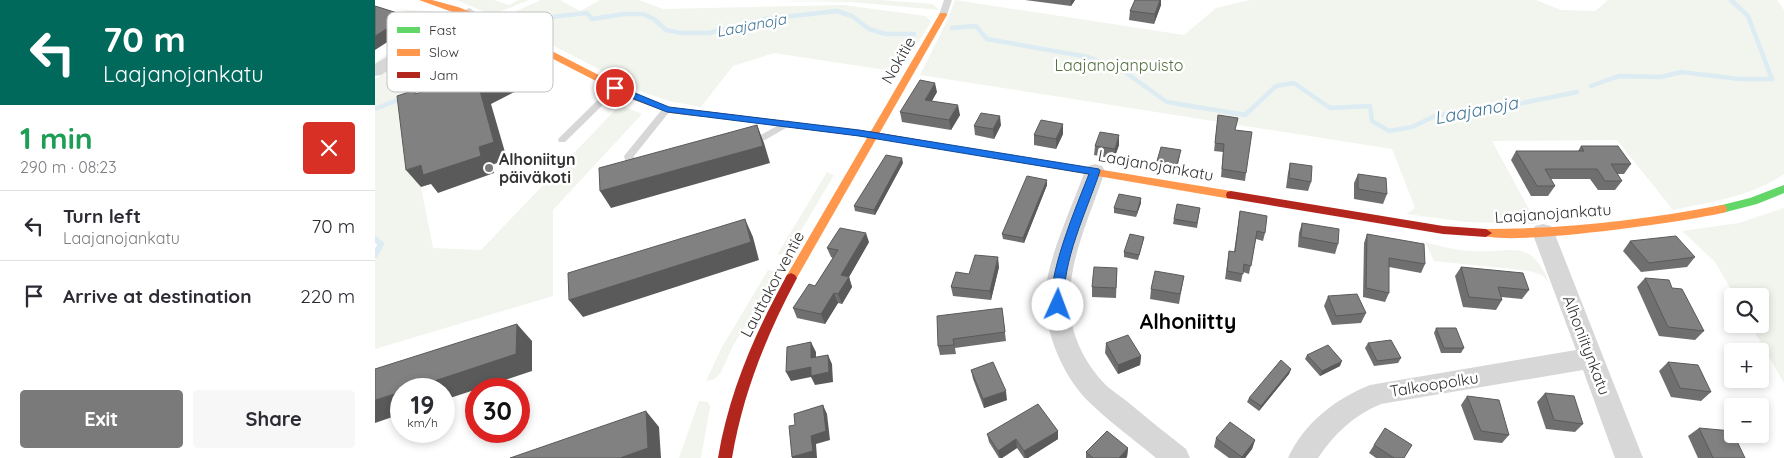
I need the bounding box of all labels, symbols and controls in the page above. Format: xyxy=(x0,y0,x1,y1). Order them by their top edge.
water label: Laajanoja xyxy=(715,9,788,41)
legend xyxy=(387,12,553,92)
text: 70 m xyxy=(103,17,186,61)
icon: left xyxy=(20,20,85,85)
text: Fast xyxy=(429,21,457,39)
street label: Nokitie xyxy=(877,33,919,87)
text: Slow xyxy=(429,43,459,61)
park label: Laajanojanpuisto xyxy=(1055,55,1184,75)
text: Laajanojankatu xyxy=(103,60,264,88)
text: Jam xyxy=(429,66,458,84)
pin xyxy=(594,67,636,109)
icon: arrive xyxy=(601,74,629,102)
water label: Laajanoja xyxy=(1432,90,1521,129)
text: 1 min xyxy=(20,119,93,157)
button: close xyxy=(303,122,355,174)
street label: Laajanojankatu xyxy=(1097,145,1215,185)
place label: Alhoniityn päiväkoti xyxy=(499,149,575,187)
text: 290 m · 08:23 xyxy=(20,157,117,177)
marker: Alhoniityn päiväkoti xyxy=(483,162,495,174)
street label: Laajanojankatu xyxy=(1494,199,1612,227)
text: Turn left xyxy=(63,204,141,228)
icon: left xyxy=(20,212,48,240)
text: 70 m xyxy=(311,214,355,238)
text: Laajanojankatu xyxy=(63,228,180,248)
street label: Lauttakorventie xyxy=(736,228,808,340)
position arrow xyxy=(1031,278,1083,330)
icon: arrive xyxy=(20,282,48,310)
text: Arrive at destination xyxy=(63,284,252,308)
text: 220 m xyxy=(300,284,355,308)
map controls xyxy=(1724,288,1769,443)
button: search xyxy=(1724,288,1769,333)
street label: Alhoniitynkatu xyxy=(1559,292,1615,398)
district label: Alhoniitty xyxy=(1140,308,1236,334)
button: + xyxy=(1724,343,1769,388)
street label: Talkoopolku xyxy=(1388,367,1480,401)
speed limit sign: 30 xyxy=(465,378,530,443)
text: 19 xyxy=(411,389,434,420)
button: Exit xyxy=(20,390,183,448)
button: Share xyxy=(193,390,355,448)
button: − xyxy=(1724,398,1769,443)
text: km/h xyxy=(407,415,438,430)

